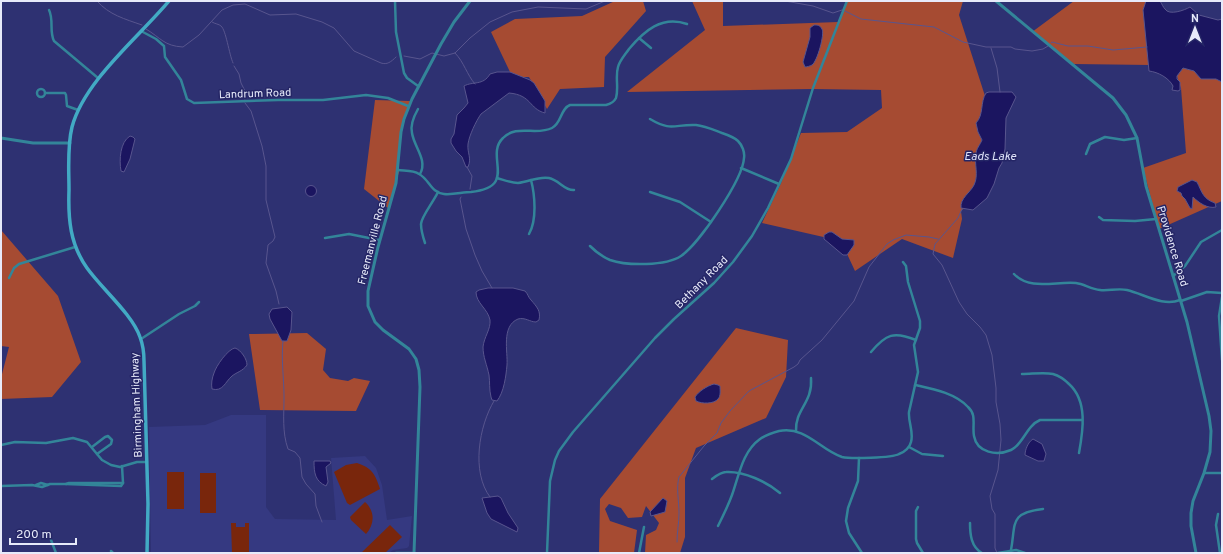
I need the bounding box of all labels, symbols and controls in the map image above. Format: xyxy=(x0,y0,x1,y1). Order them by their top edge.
north arrow xyxy=(1175,8,1215,48)
text: N xyxy=(1191,12,1199,26)
street label: Landrum Road xyxy=(219,86,291,102)
water label: Eads Lake xyxy=(964,149,1017,165)
street label: Freemanville Road xyxy=(355,194,391,286)
street label: Providence Road xyxy=(1153,204,1191,288)
street label: Bethany Road xyxy=(672,253,731,312)
street label: Birmingham Highway xyxy=(128,352,146,458)
scale bar xyxy=(10,520,76,546)
text: 200 m xyxy=(16,527,52,543)

